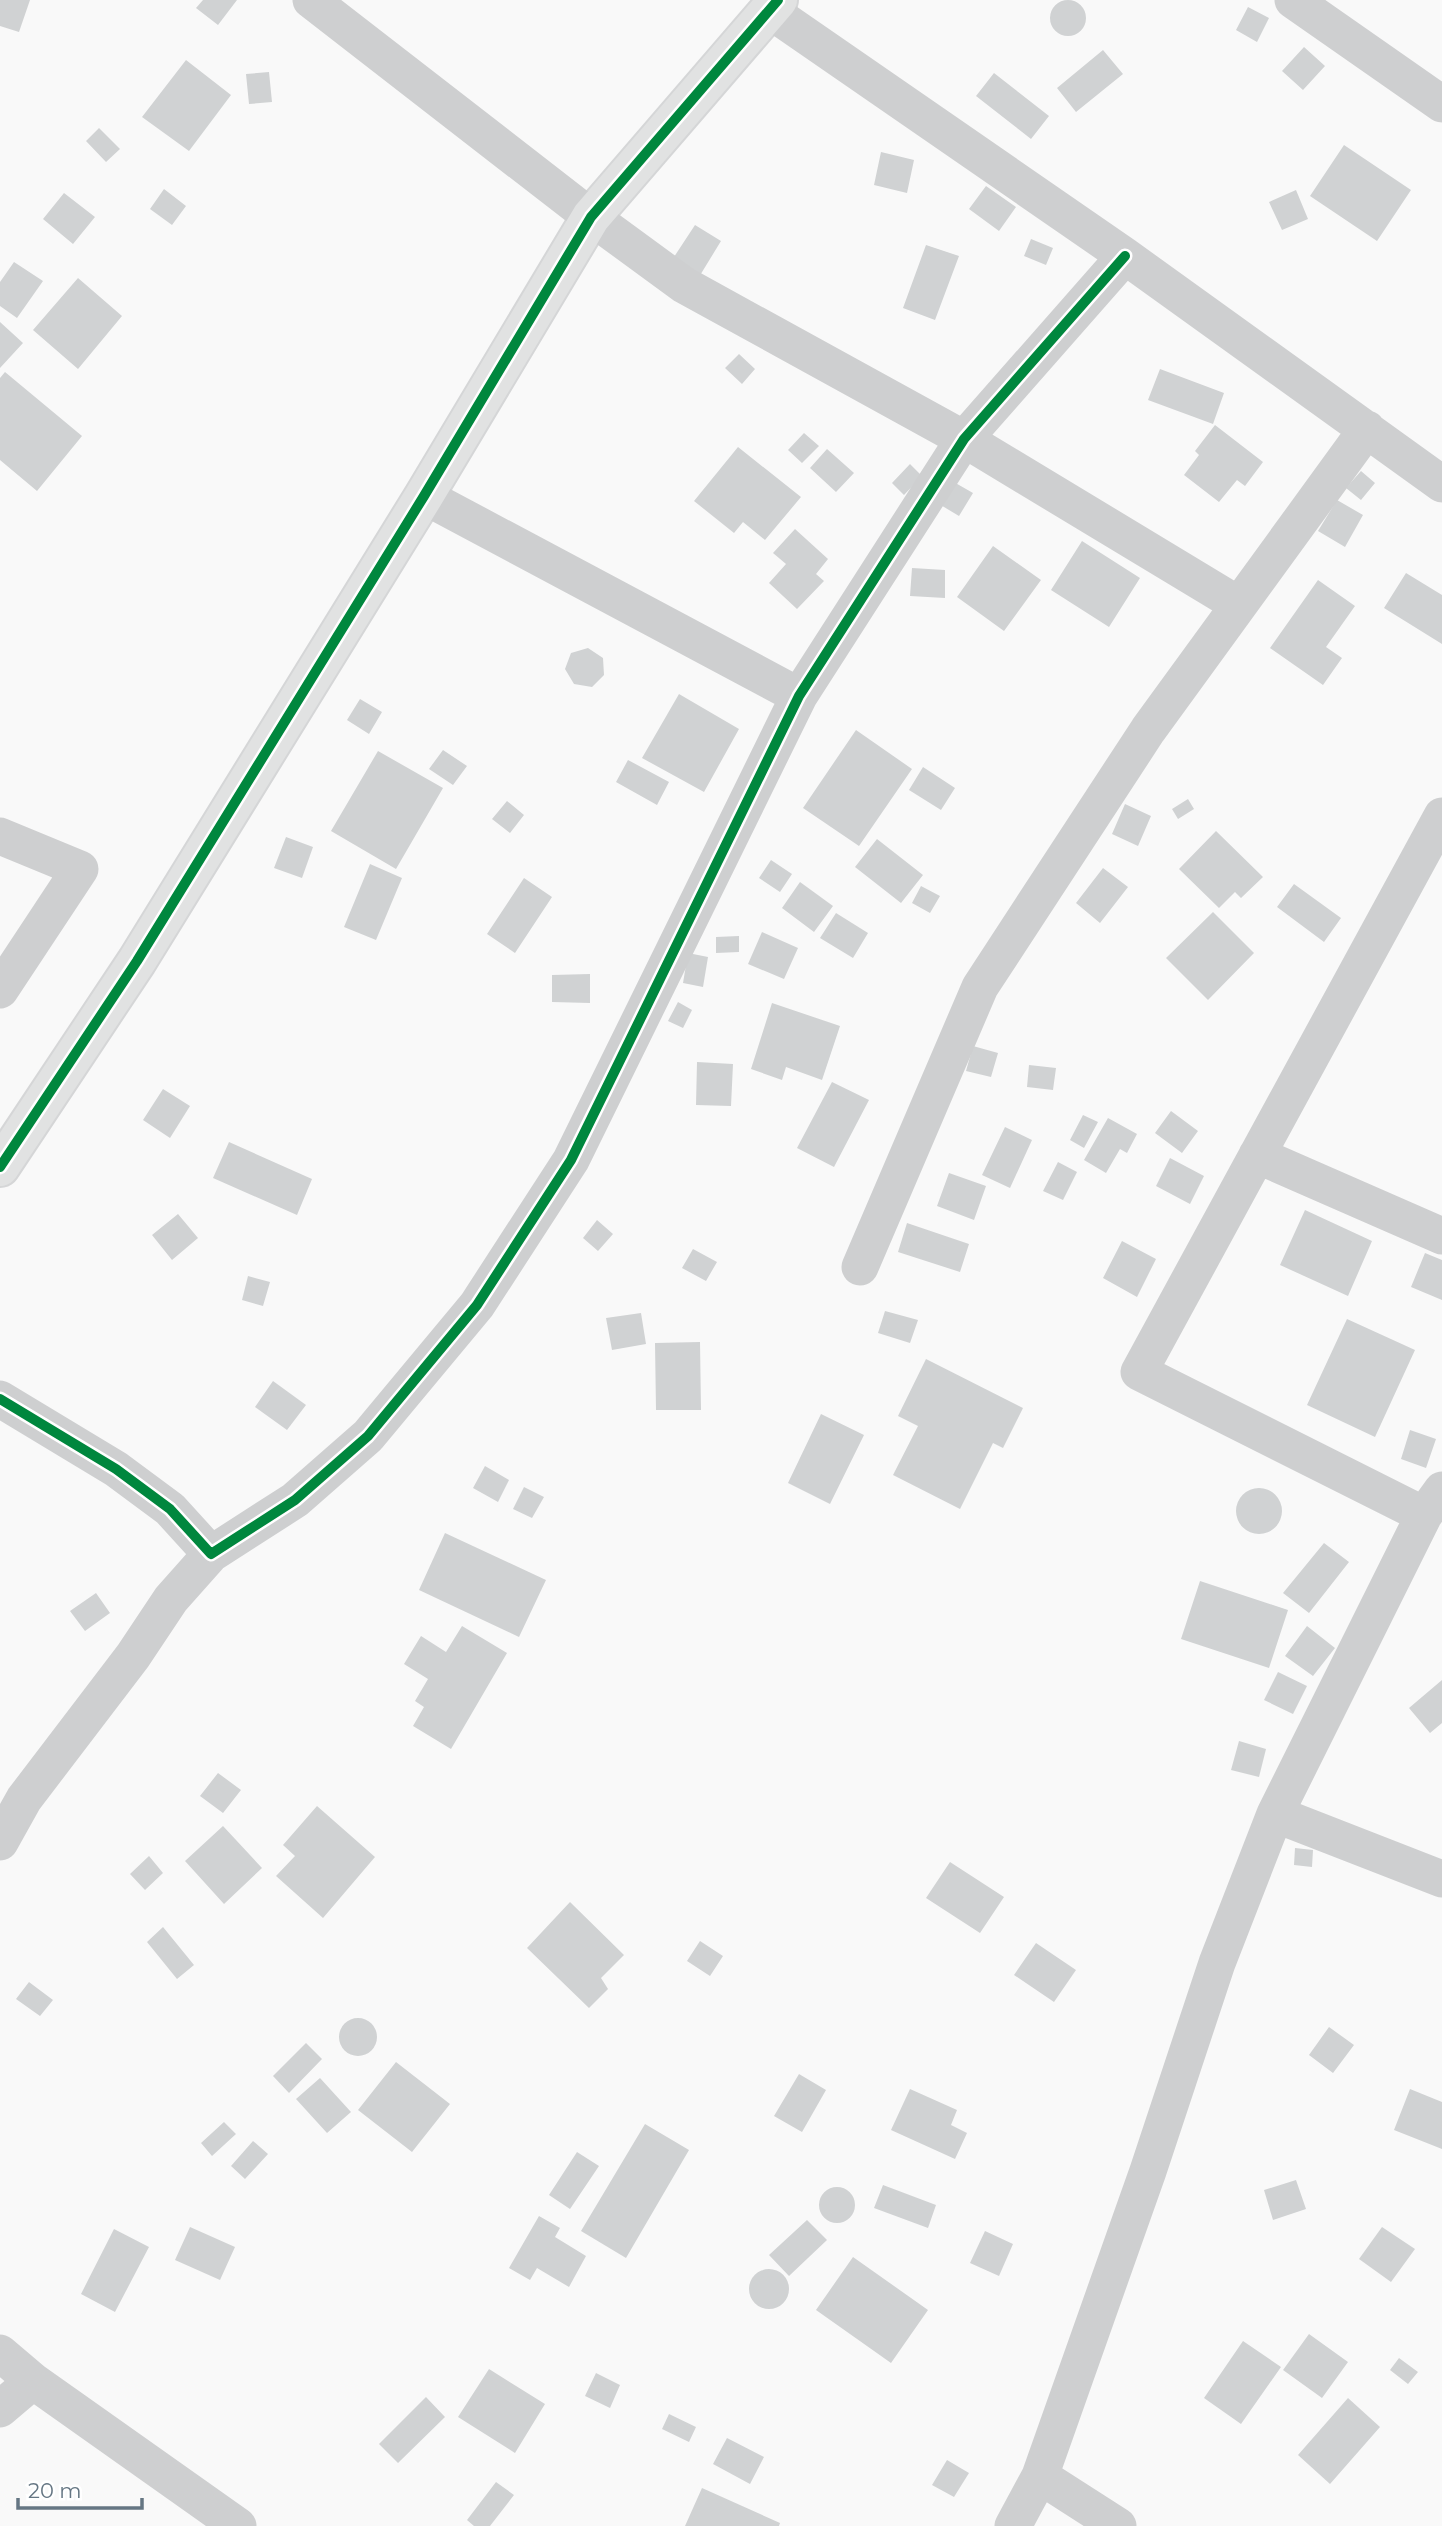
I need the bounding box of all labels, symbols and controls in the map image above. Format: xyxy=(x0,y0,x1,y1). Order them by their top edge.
scale bar xyxy=(18,2466,142,2510)
text: 20 m xyxy=(28,2478,82,2503)

